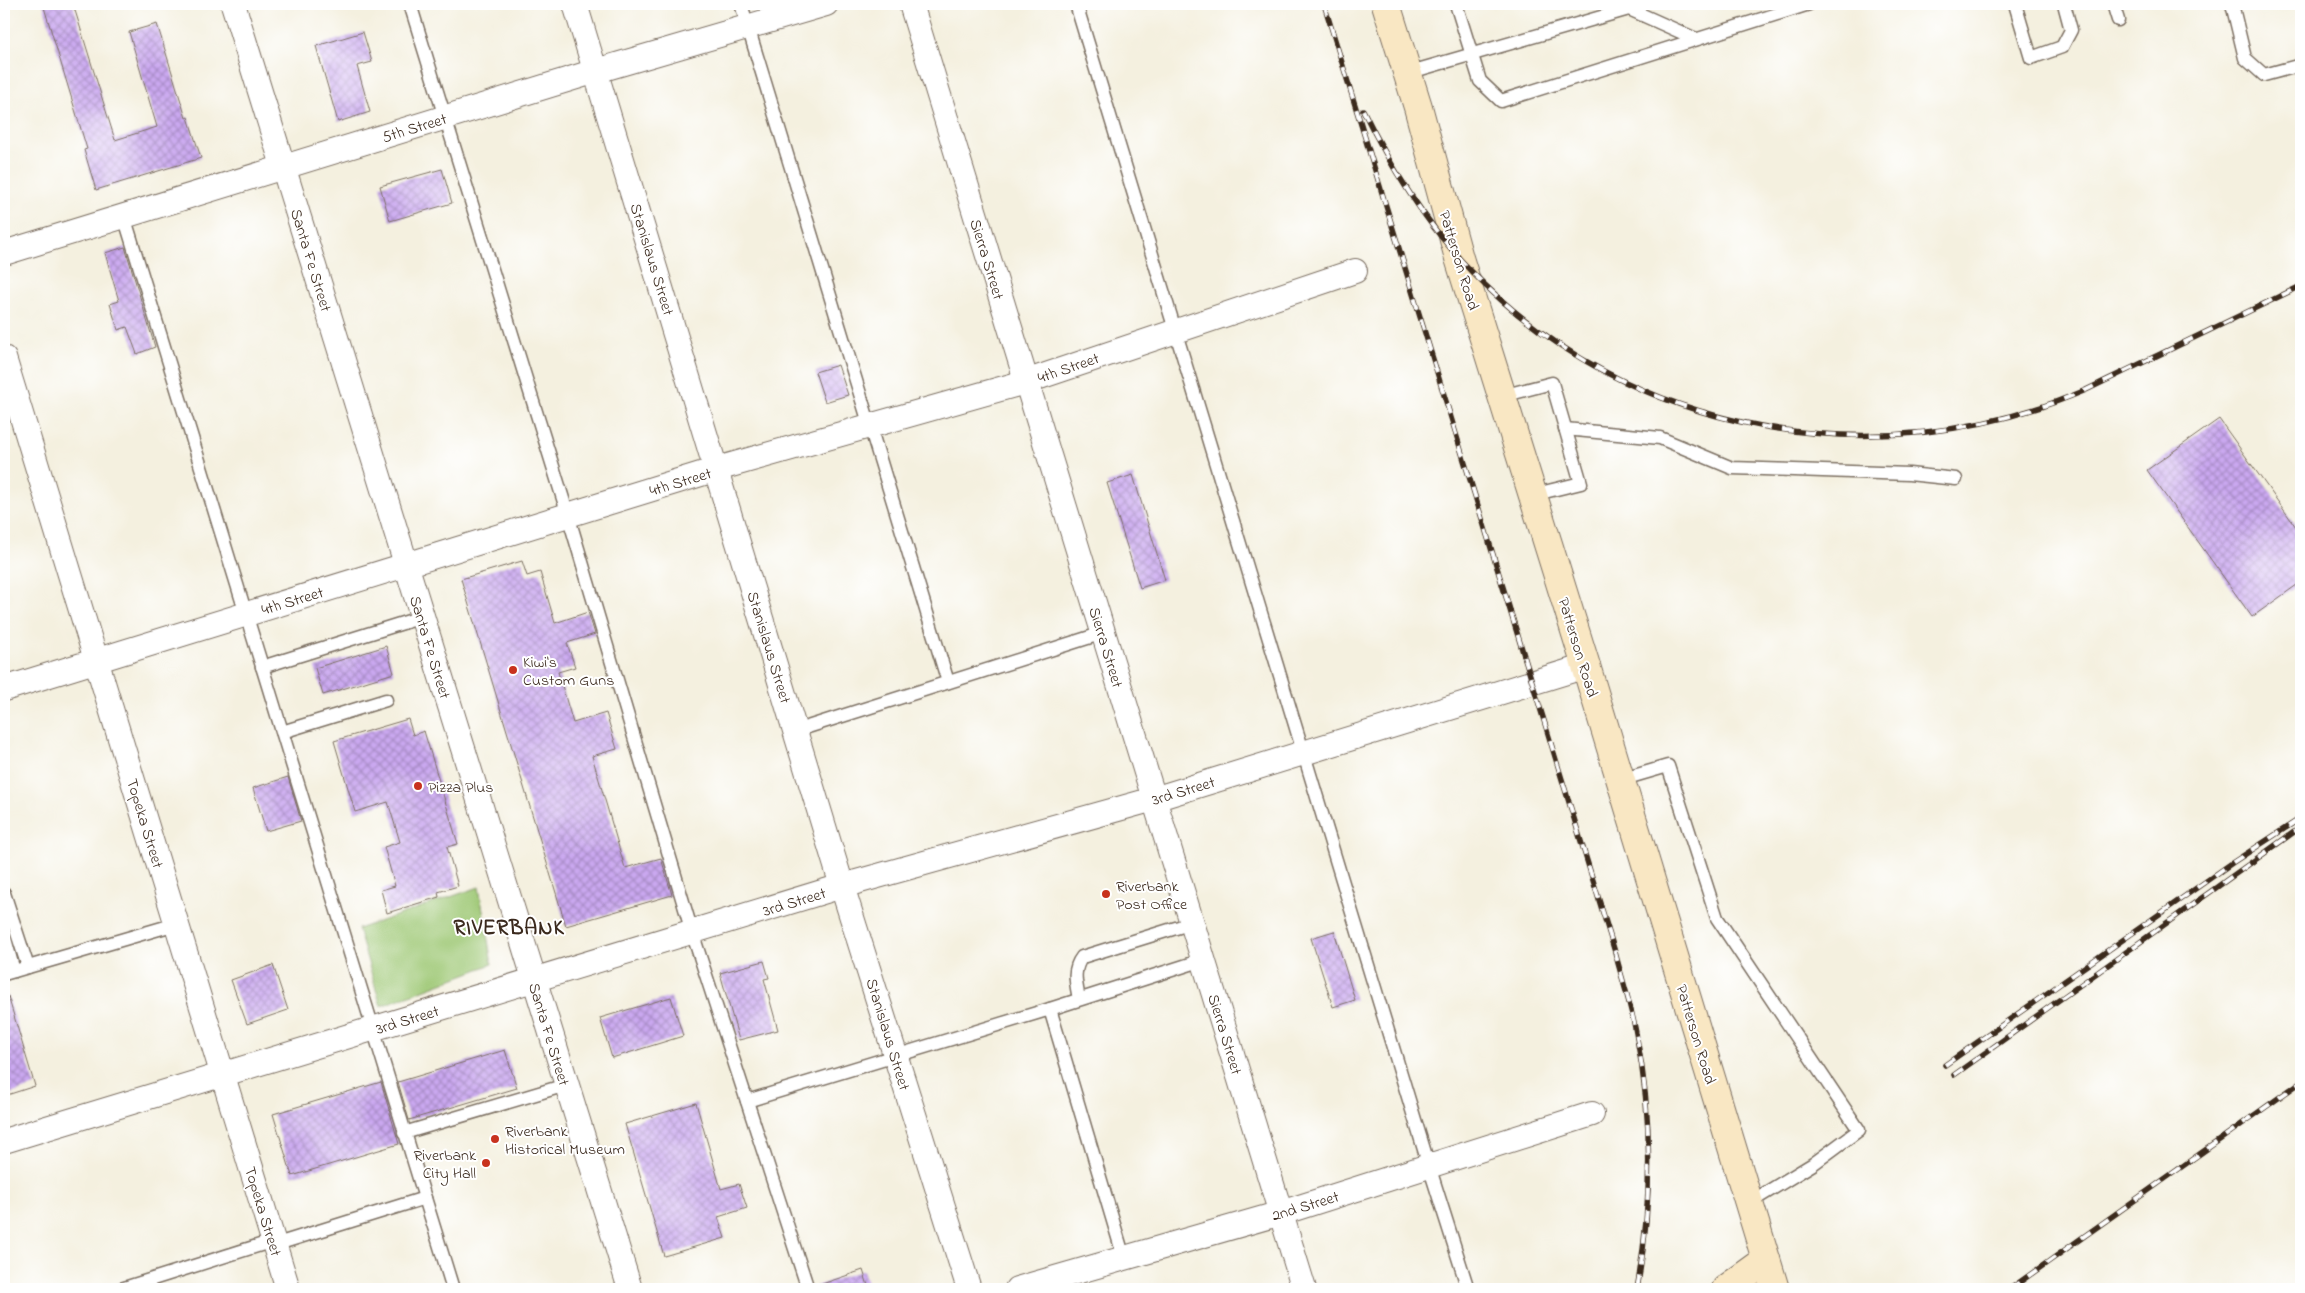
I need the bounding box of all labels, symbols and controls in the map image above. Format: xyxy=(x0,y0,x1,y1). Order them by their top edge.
street label: 5th Street xyxy=(379,108,450,150)
street label: Stanislaus Street xyxy=(623,201,680,319)
street label: Santa Fe Street xyxy=(283,206,337,316)
street label: Patterson Road xyxy=(1432,208,1485,313)
street label: Sierra Street xyxy=(962,216,1010,303)
street label: 4th Street xyxy=(1035,347,1103,391)
street label: 4th Street xyxy=(647,462,715,504)
street label: 4th Street xyxy=(259,581,327,623)
street label: Stanislaus Street xyxy=(740,589,797,707)
street label: Santa Fe Street xyxy=(402,593,456,703)
street label: Patterson Road xyxy=(1551,595,1604,700)
street label: Sierra Street xyxy=(1081,604,1129,691)
place label: Kiwi's Custom Guns xyxy=(523,651,614,693)
marker: Kiwi's Custom Guns xyxy=(507,664,519,676)
street label: 3rd Street xyxy=(1149,771,1219,813)
street label: Topeka Street xyxy=(119,776,169,872)
place label: Pizza Plus xyxy=(428,776,493,800)
marker: Pizza Plus xyxy=(412,780,424,792)
place label: Riverbank Post Office xyxy=(1116,875,1188,917)
street label: 3rd Street xyxy=(760,882,830,924)
marker: Riverbank Post Office xyxy=(1100,888,1112,900)
district label: RIVERBANK xyxy=(453,914,565,944)
street label: Stanislaus Street xyxy=(859,976,916,1094)
street label: Santa Fe Street xyxy=(521,980,575,1090)
street label: Patterson Road xyxy=(1669,982,1722,1087)
street label: Sierra Street xyxy=(1200,991,1248,1078)
street label: 3rd Street xyxy=(373,1000,443,1042)
place label: Riverbank Historical Museum xyxy=(505,1120,625,1162)
marker: Riverbank Historical Museum xyxy=(489,1133,501,1145)
place label: Riverbank City Hall xyxy=(414,1144,477,1186)
marker: Riverbank City Hall xyxy=(480,1157,492,1169)
street label: Topeka Street xyxy=(237,1164,287,1260)
street label: 2nd Street xyxy=(1269,1185,1343,1228)

